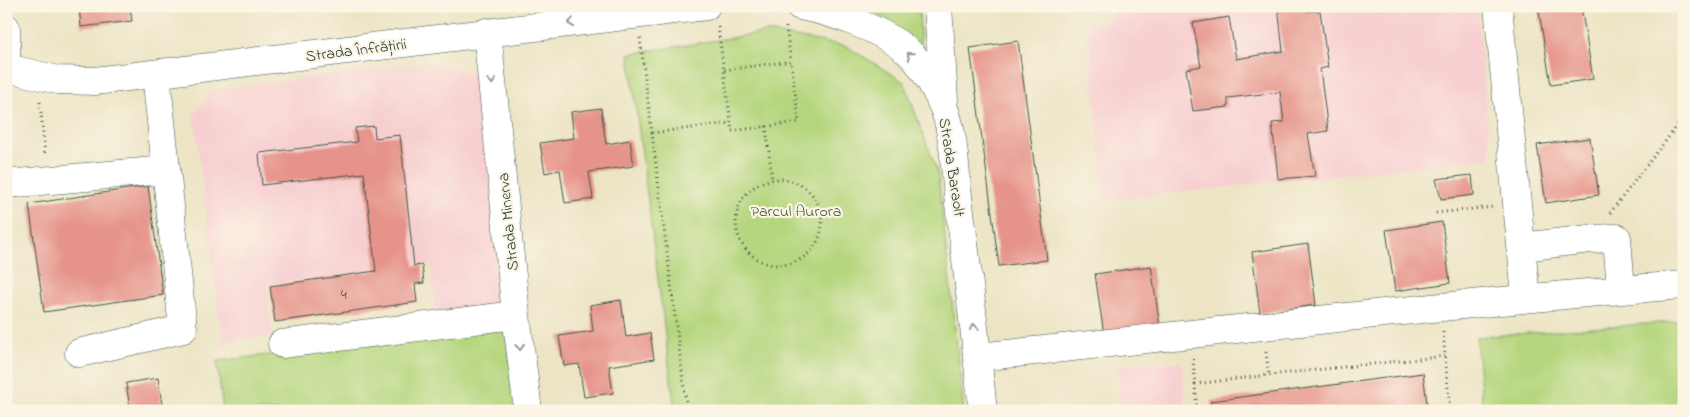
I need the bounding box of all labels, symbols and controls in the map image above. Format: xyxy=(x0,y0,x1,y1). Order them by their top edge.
one-way arrow xyxy=(567,17,575,28)
street label: Strada Înfrățirii xyxy=(304,33,408,69)
one-way arrow xyxy=(907,52,916,61)
one-way arrow xyxy=(486,77,497,85)
street label: Strada Baraolt xyxy=(931,116,971,219)
street label: Strada Minerva xyxy=(492,172,526,272)
park label: Parcul Aurora xyxy=(751,200,841,224)
house number: 4 xyxy=(341,285,347,306)
one-way arrow xyxy=(969,323,980,331)
one-way arrow xyxy=(514,343,525,351)

